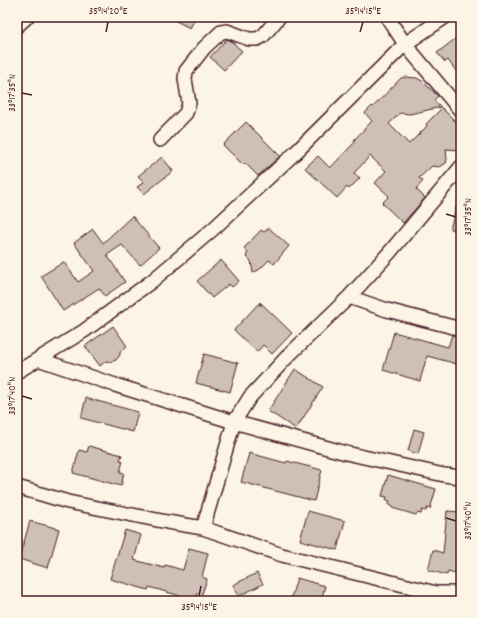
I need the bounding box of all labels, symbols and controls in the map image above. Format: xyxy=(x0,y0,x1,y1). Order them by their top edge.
text: 35°14'20"E xyxy=(89,5,128,19)
text: 35°14'15"E xyxy=(345,5,381,19)
text: 33°17'35"N xyxy=(6,74,20,112)
text: 33°17'35"N xyxy=(462,198,476,236)
text: 33°17'40"N xyxy=(6,377,20,415)
text: 33°17'40"N xyxy=(462,502,476,540)
text: 35°14'15"E xyxy=(181,601,217,615)

